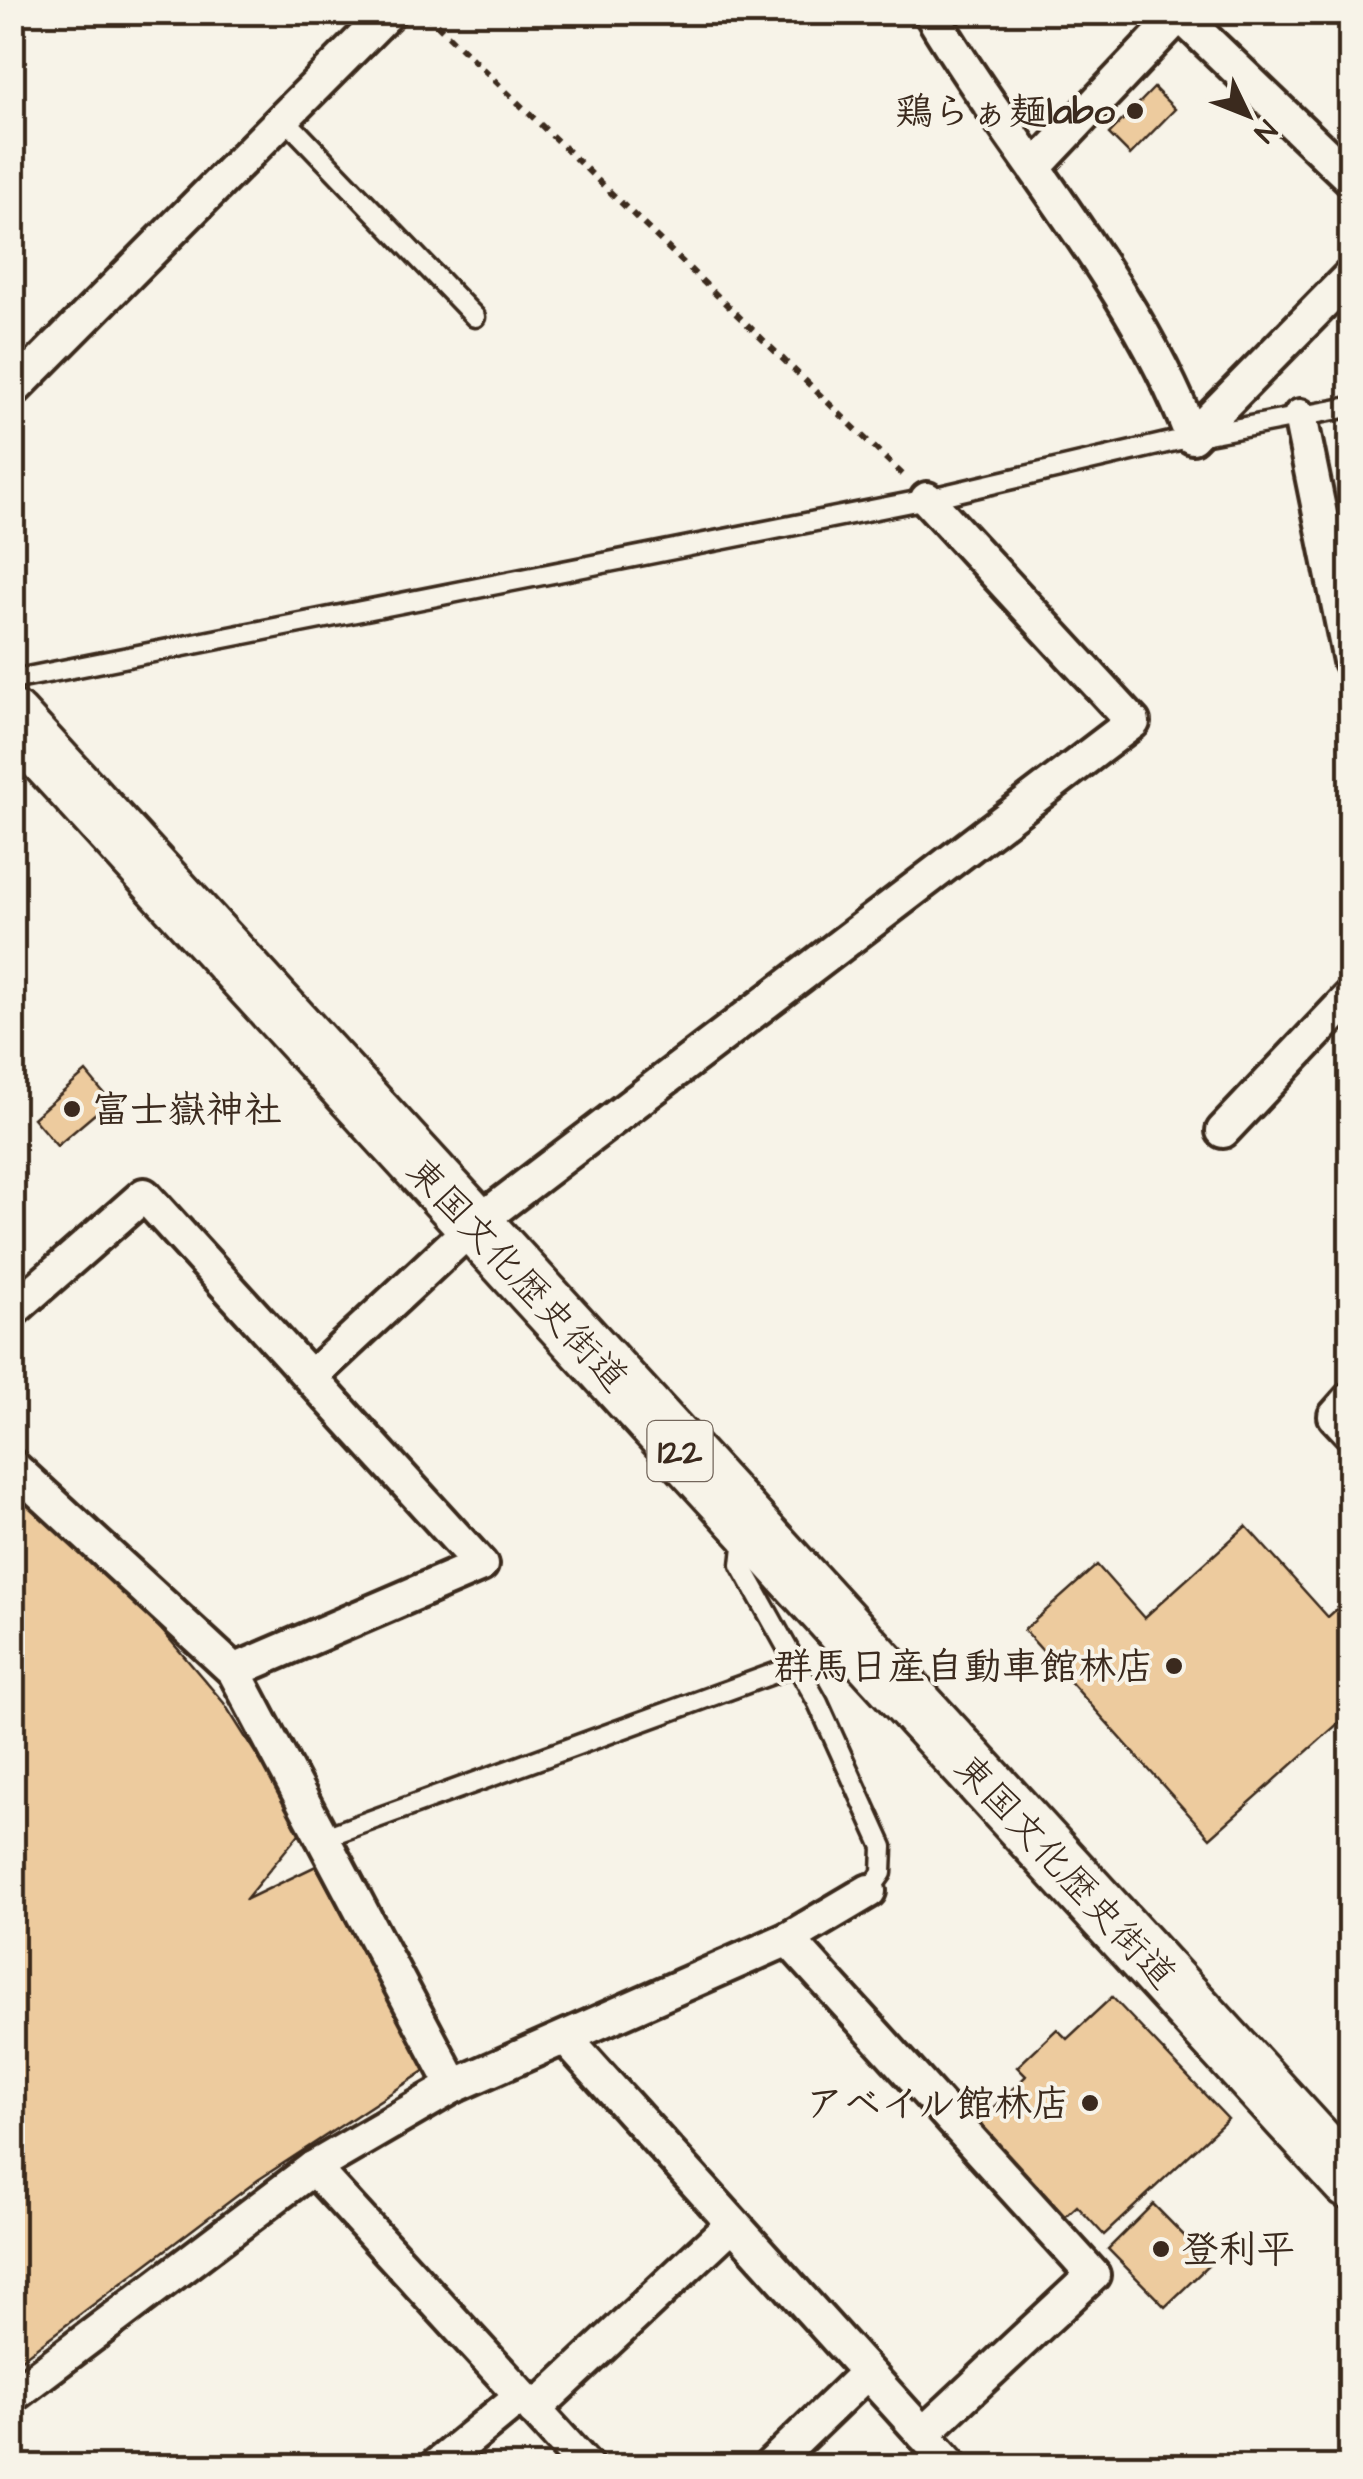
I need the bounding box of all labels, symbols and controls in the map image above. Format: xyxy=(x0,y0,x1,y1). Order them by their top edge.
north arrow xyxy=(1198,65,1298,165)
place label: 鶏らぁ麺labo xyxy=(895,87,1116,139)
marker: 鶏らぁ麺labo xyxy=(1124,100,1146,122)
text: N xyxy=(1245,111,1285,151)
place label: 富士嶽神社 xyxy=(92,1085,282,1137)
marker: 富士嶽神社 xyxy=(61,1098,83,1120)
street label: 東国文化歴史街道 xyxy=(394,1146,639,1404)
road number: 122 xyxy=(648,1421,712,1481)
place label: 群馬日産自動車館林店 xyxy=(774,1642,1154,1694)
marker: 群馬日産自動車館林店 xyxy=(1163,1655,1185,1677)
street label: 東国文化歴史街道 xyxy=(942,1743,1187,2001)
place label: アベイル館林店 xyxy=(806,2079,1070,2131)
marker: アベイル館林店 xyxy=(1079,2092,1101,2114)
place label: 登利平 xyxy=(1181,2225,1295,2277)
marker: 登利平 xyxy=(1150,2238,1172,2260)

